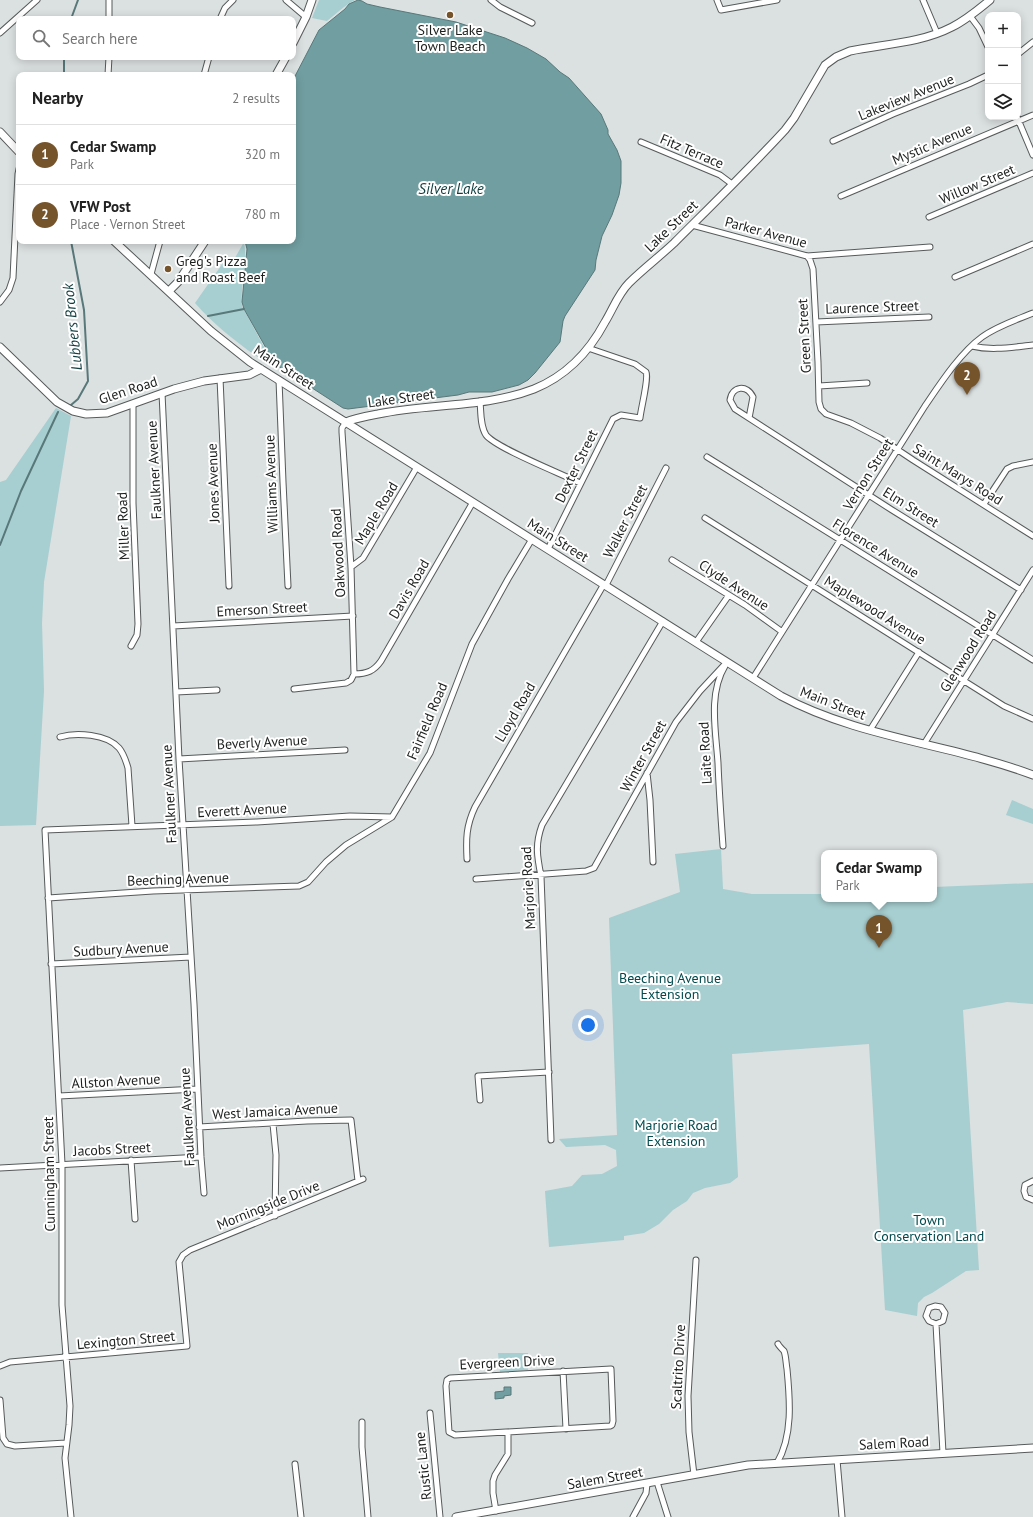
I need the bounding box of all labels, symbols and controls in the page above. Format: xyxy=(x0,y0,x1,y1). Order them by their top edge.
marker: Silver Lake Town Beach xyxy=(445,10,455,20)
map controls xyxy=(985,12,1021,120)
button: + xyxy=(985,12,1021,48)
search box xyxy=(16,16,296,60)
place label: Silver Lake Town Beach xyxy=(414,21,486,55)
icon: search xyxy=(30,27,52,49)
text: Search here xyxy=(62,29,138,48)
button: − xyxy=(985,48,1021,84)
street label: Lakeview Avenue xyxy=(855,70,957,124)
button: layers xyxy=(985,84,1021,120)
text: Nearby xyxy=(32,87,83,109)
text: 2 results xyxy=(232,90,280,107)
street label: Mystic Avenue xyxy=(889,119,975,169)
street label: Fitz Terrace xyxy=(657,130,727,172)
text: Cedar Swamp xyxy=(70,137,156,156)
text: 1 xyxy=(41,146,49,163)
text: 320 m xyxy=(245,146,280,163)
text: Park xyxy=(70,156,94,173)
street label: Willow Street xyxy=(937,160,1018,208)
water label: Silver Lake xyxy=(418,179,484,198)
street label: Lake Street xyxy=(641,196,702,256)
text: VFW Post xyxy=(70,197,131,216)
text: 2 xyxy=(41,206,49,223)
text: 780 m xyxy=(245,206,280,223)
street label: Parker Avenue xyxy=(723,212,809,252)
text: Place · Vernon Street xyxy=(70,216,185,233)
place label: Greg's Pizza and Roast Beef xyxy=(176,252,266,286)
marker: Greg's Pizza and Roast Beef xyxy=(163,264,173,274)
water label: Lubbers Brook xyxy=(58,281,86,371)
street label: Laurence Street xyxy=(825,296,919,318)
street label: Green Street xyxy=(793,298,815,374)
street label: Main Street xyxy=(250,341,318,393)
pin: 2 xyxy=(954,362,980,395)
street label: Glen Road xyxy=(96,372,160,408)
street label: Lake Street xyxy=(367,384,436,412)
street label: Faulkner Avenue xyxy=(142,420,166,520)
street label: Dexter Street xyxy=(551,426,602,506)
street label: Williams Avenue xyxy=(260,434,282,534)
street label: Vernon Street xyxy=(838,435,897,514)
street label: Saint Marys Road xyxy=(910,439,1006,509)
street label: Jones Avenue xyxy=(203,443,223,524)
street label: Maple Road xyxy=(350,478,402,548)
street label: Walker Street xyxy=(599,481,651,561)
street label: Elm Street xyxy=(880,483,942,531)
street label: Miller Road xyxy=(113,492,133,560)
street label: Oakwood Road xyxy=(327,508,349,598)
street label: Main Street xyxy=(524,514,592,566)
street label: Florence Avenue xyxy=(829,514,923,582)
street label: Davis Road xyxy=(385,556,433,622)
street label: Clyde Avenue xyxy=(695,556,773,614)
street label: Maplewood Avenue xyxy=(821,572,929,648)
street label: Emerson Street xyxy=(216,598,308,620)
street label: Glenwood Road xyxy=(936,607,1000,695)
street label: Lloyd Road xyxy=(491,679,539,745)
street label: Fairfield Road xyxy=(403,680,451,762)
street label: Main Street xyxy=(798,682,869,724)
street label: Winter Street xyxy=(616,717,670,795)
street label: Laite Road xyxy=(694,721,716,785)
street label: Beverly Avenue xyxy=(216,731,308,753)
street label: Faulkner Avenue xyxy=(157,744,181,844)
street label: Everett Avenue xyxy=(197,799,287,821)
street label: Marjorie Road xyxy=(517,846,539,930)
popup xyxy=(821,850,937,902)
text: Cedar Swamp xyxy=(836,858,922,877)
street label: Beeching Avenue xyxy=(127,868,229,890)
text: Park xyxy=(836,877,860,894)
pin: 1 xyxy=(866,915,892,948)
street label: Sudbury Avenue xyxy=(73,938,169,960)
park label: Beeching Avenue Extension xyxy=(619,969,721,1003)
your location xyxy=(578,1015,598,1035)
street label: Faulkner Avenue xyxy=(175,1067,199,1167)
street label: Allston Avenue xyxy=(71,1070,161,1092)
street label: West Jamaica Avenue xyxy=(212,1099,338,1123)
street label: Cunningham Street xyxy=(39,1116,59,1232)
park label: Marjorie Road Extension xyxy=(634,1116,718,1150)
street label: Jacobs Street xyxy=(72,1138,151,1160)
street label: Morningside Drive xyxy=(214,1176,322,1234)
park label: Town Conservation Land xyxy=(874,1211,984,1245)
street label: Scaltrito Drive xyxy=(667,1324,689,1410)
street label: Lexington Street xyxy=(76,1327,176,1353)
street label: Evergreen Drive xyxy=(459,1351,555,1373)
street label: Rustic Lane xyxy=(410,1431,436,1501)
street label: Salem Road xyxy=(858,1432,930,1454)
street label: Salem Street xyxy=(566,1462,644,1494)

